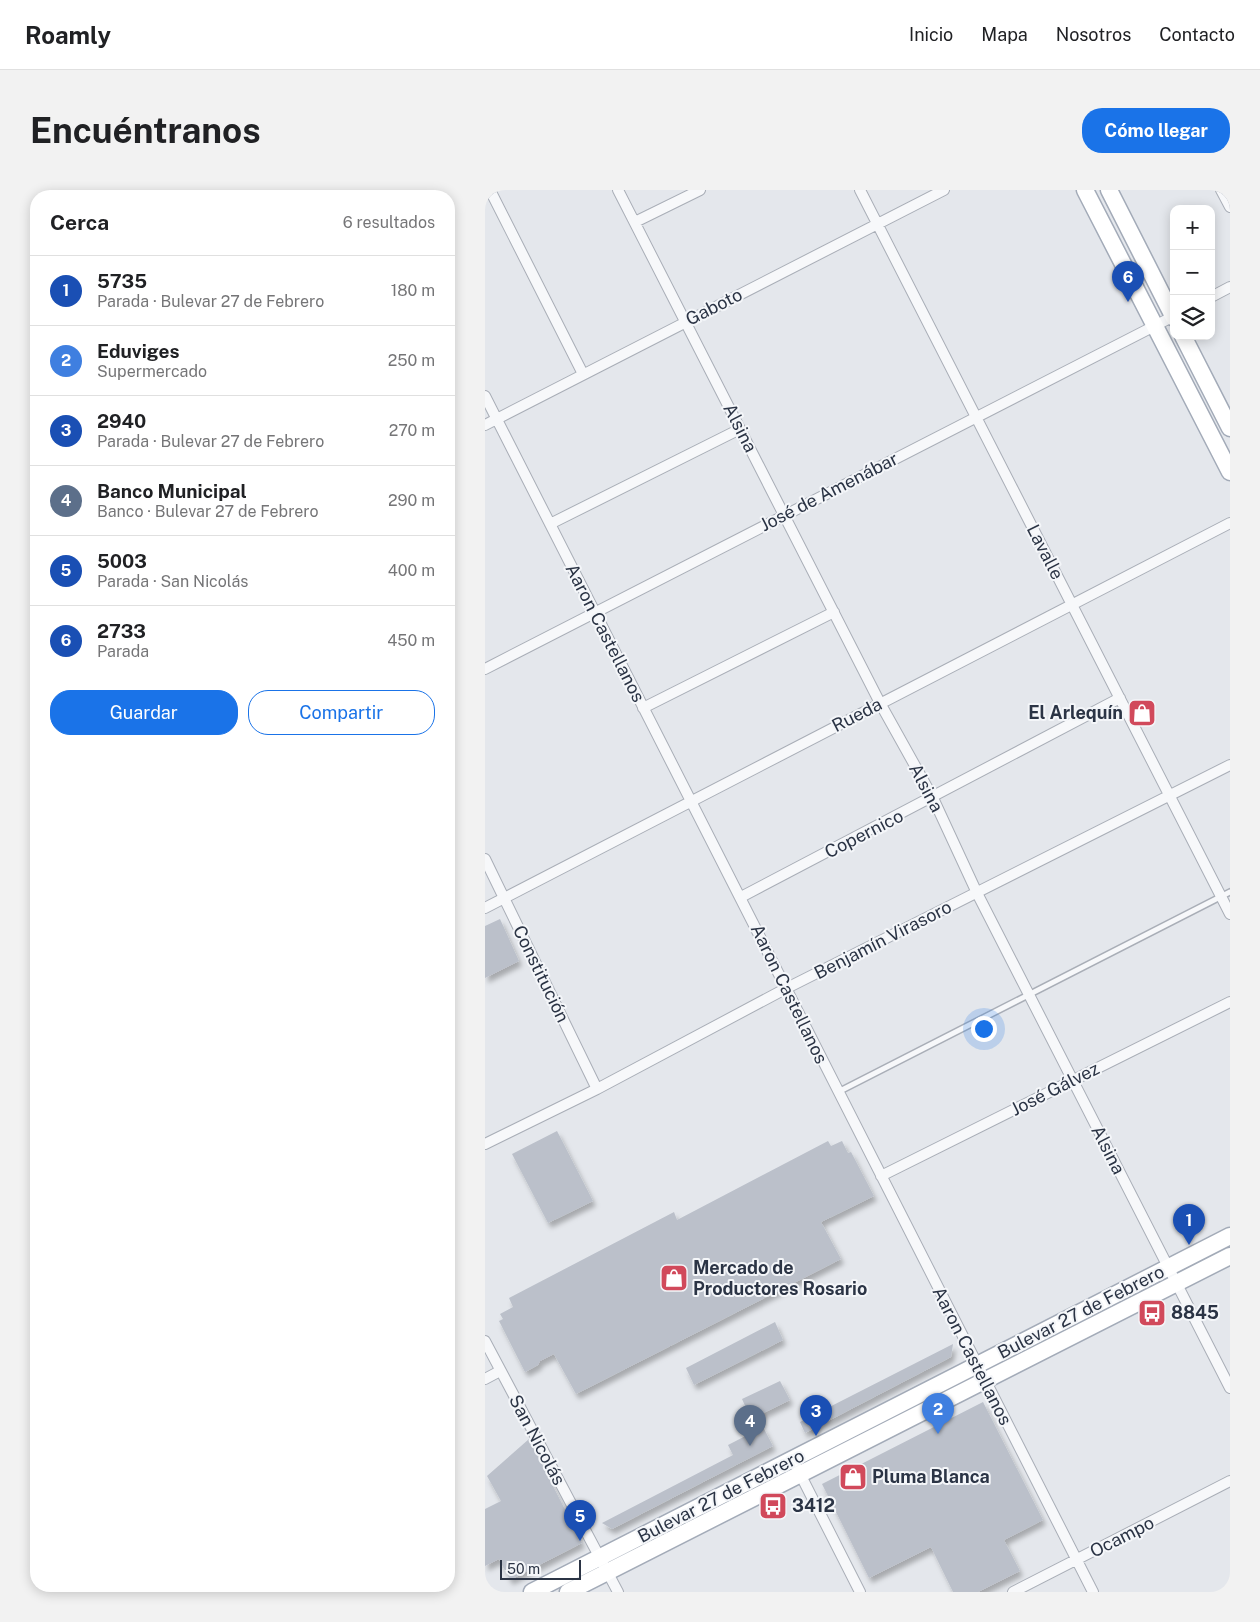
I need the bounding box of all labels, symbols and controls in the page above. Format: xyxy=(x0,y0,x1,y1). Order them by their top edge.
text: Roamly xyxy=(25,21,111,49)
text: Inicio xyxy=(909,24,953,45)
text: Mapa xyxy=(981,24,1028,45)
text: Nosotros xyxy=(1056,24,1131,45)
text: Contacto xyxy=(1159,24,1235,45)
button: Cómo llegar xyxy=(1082,108,1230,153)
text: Encuéntranos xyxy=(30,110,261,151)
map controls xyxy=(1170,205,1215,340)
button: + xyxy=(1170,205,1215,250)
text: Cerca xyxy=(50,210,109,235)
text: 6 resultados xyxy=(343,213,435,232)
button: − xyxy=(1170,250,1215,295)
pin: 6 xyxy=(1112,261,1144,302)
text: 5735 xyxy=(97,270,147,292)
text: 1 xyxy=(63,281,69,300)
text: 180 m xyxy=(391,281,435,300)
street label: Gaboto xyxy=(682,283,746,330)
text: Parada · Bulevar 27 de Febrero xyxy=(97,292,324,311)
button: layers xyxy=(1170,295,1215,340)
text: Eduviges xyxy=(97,340,179,362)
text: 2 xyxy=(61,351,71,370)
text: 250 m xyxy=(388,351,435,370)
text: Supermercado xyxy=(97,362,207,381)
street label: Alsina xyxy=(719,400,762,456)
text: 2940 xyxy=(97,410,146,432)
text: 3 xyxy=(61,421,71,440)
text: 270 m xyxy=(389,421,435,440)
text: Parada · Bulevar 27 de Febrero xyxy=(97,432,324,451)
street label: José de Amenábar xyxy=(756,448,901,535)
text: Banco Municipal xyxy=(97,480,247,502)
text: 4 xyxy=(61,491,71,510)
text: 290 m xyxy=(388,491,435,510)
text: Banco · Bulevar 27 de Febrero xyxy=(97,502,319,521)
street label: Lavalle xyxy=(1023,521,1068,583)
text: 5003 xyxy=(97,550,147,572)
street label: Aaron Castellanos xyxy=(561,560,649,706)
text: 5 xyxy=(61,561,71,580)
text: 400 m xyxy=(388,561,435,580)
text: Parada · San Nicolás xyxy=(97,572,248,591)
text: 2733 xyxy=(97,620,146,642)
text: 6 xyxy=(61,631,71,650)
text: 450 m xyxy=(387,631,435,650)
text: Parada xyxy=(97,642,149,661)
button: Guardar xyxy=(50,690,238,735)
button: Compartir xyxy=(248,690,435,735)
street label: Rueda xyxy=(828,693,885,736)
shop icon: El Arlequín xyxy=(1127,698,1157,728)
place label: El Arlequín xyxy=(1028,702,1123,723)
street label: Alsina xyxy=(905,760,948,816)
street label: Copernico xyxy=(821,805,907,862)
street label: Benjamín Virasoro xyxy=(811,896,955,983)
street label: Aaron Castellanos xyxy=(747,921,832,1067)
street label: Constitución xyxy=(509,922,574,1026)
your location xyxy=(971,1016,997,1042)
street label: José Gálvez xyxy=(1007,1057,1103,1120)
street label: Alsina xyxy=(1087,1122,1130,1178)
pin: 1 xyxy=(1173,1204,1205,1245)
place label: Mercado de Productores Rosario xyxy=(693,1257,867,1299)
street label: Bulevar 27 de Febrero xyxy=(994,1260,1168,1363)
shop icon: Mercado de Productores Rosario xyxy=(659,1263,689,1293)
street label: Aaron Castellanos xyxy=(928,1283,1016,1429)
bus stop icon: 8845 xyxy=(1137,1298,1167,1328)
place label: 8845 xyxy=(1171,1302,1219,1323)
street label: San Nicolás xyxy=(505,1391,570,1488)
pin: 2 xyxy=(922,1393,954,1434)
pin: 3 xyxy=(800,1395,832,1436)
pin: 4 xyxy=(734,1405,766,1446)
street label: Bulevar 27 de Febrero xyxy=(634,1444,808,1547)
shop icon: Pluma Blanca xyxy=(838,1462,868,1492)
place label: Pluma Blanca xyxy=(872,1466,990,1487)
bus stop icon: 3412 xyxy=(758,1491,788,1521)
place label: 3412 xyxy=(792,1495,835,1516)
pin: 5 xyxy=(564,1500,596,1541)
street label: Ocampo xyxy=(1086,1511,1157,1562)
scale bar xyxy=(500,1557,581,1580)
text: 50 m xyxy=(507,1561,540,1577)

